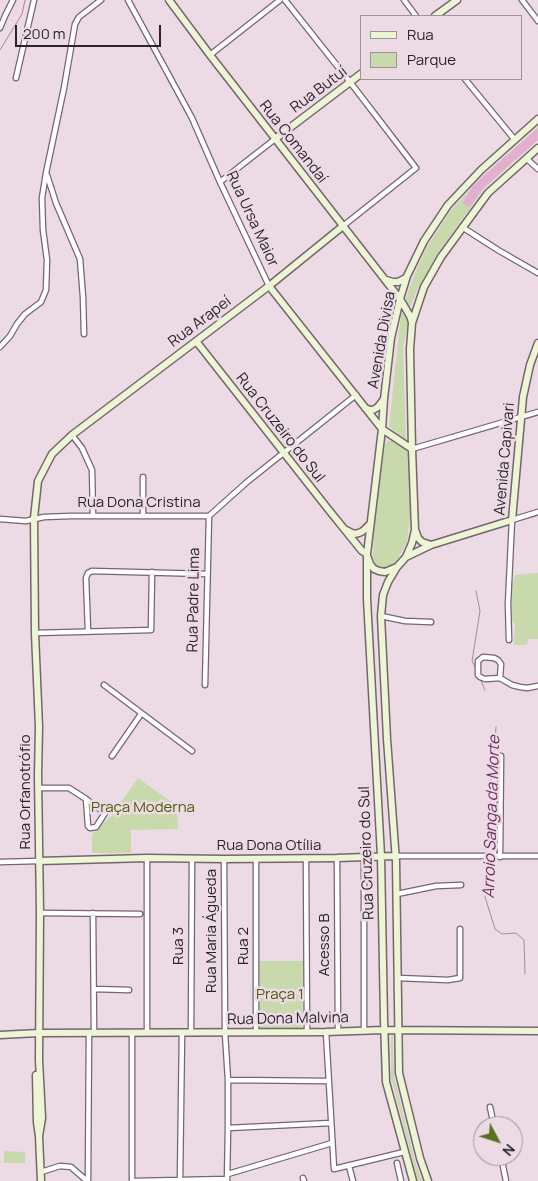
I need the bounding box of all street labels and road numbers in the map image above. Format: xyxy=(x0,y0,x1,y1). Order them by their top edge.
street label: Rua Butuí xyxy=(287,63,351,117)
street label: Rua Comandaí xyxy=(255,97,331,187)
street label: Rua Ursa Maior xyxy=(222,168,282,270)
street label: Avenida Divisa xyxy=(365,290,399,390)
street label: Rua Arapeí xyxy=(165,293,235,351)
street label: Rua Cruzeiro do Sul xyxy=(232,370,328,486)
street label: Avenida Capivari xyxy=(491,402,519,516)
street label: Rua Dona Cristina xyxy=(77,494,201,512)
street label: Rua Padre Lima xyxy=(184,547,204,653)
street label: Rua Orfanotrófio xyxy=(17,734,35,850)
street label: Rua Cruzeiro do Sul xyxy=(356,786,378,920)
street label: Rua Dona Otília xyxy=(217,837,321,855)
street label: Rua Maria Águeda xyxy=(203,869,221,993)
street label: Acesso B xyxy=(316,913,334,977)
street label: Rua 3 xyxy=(170,927,188,965)
street label: Rua 2 xyxy=(235,927,253,965)
street label: Rua Dona Malvina xyxy=(227,1009,349,1029)

